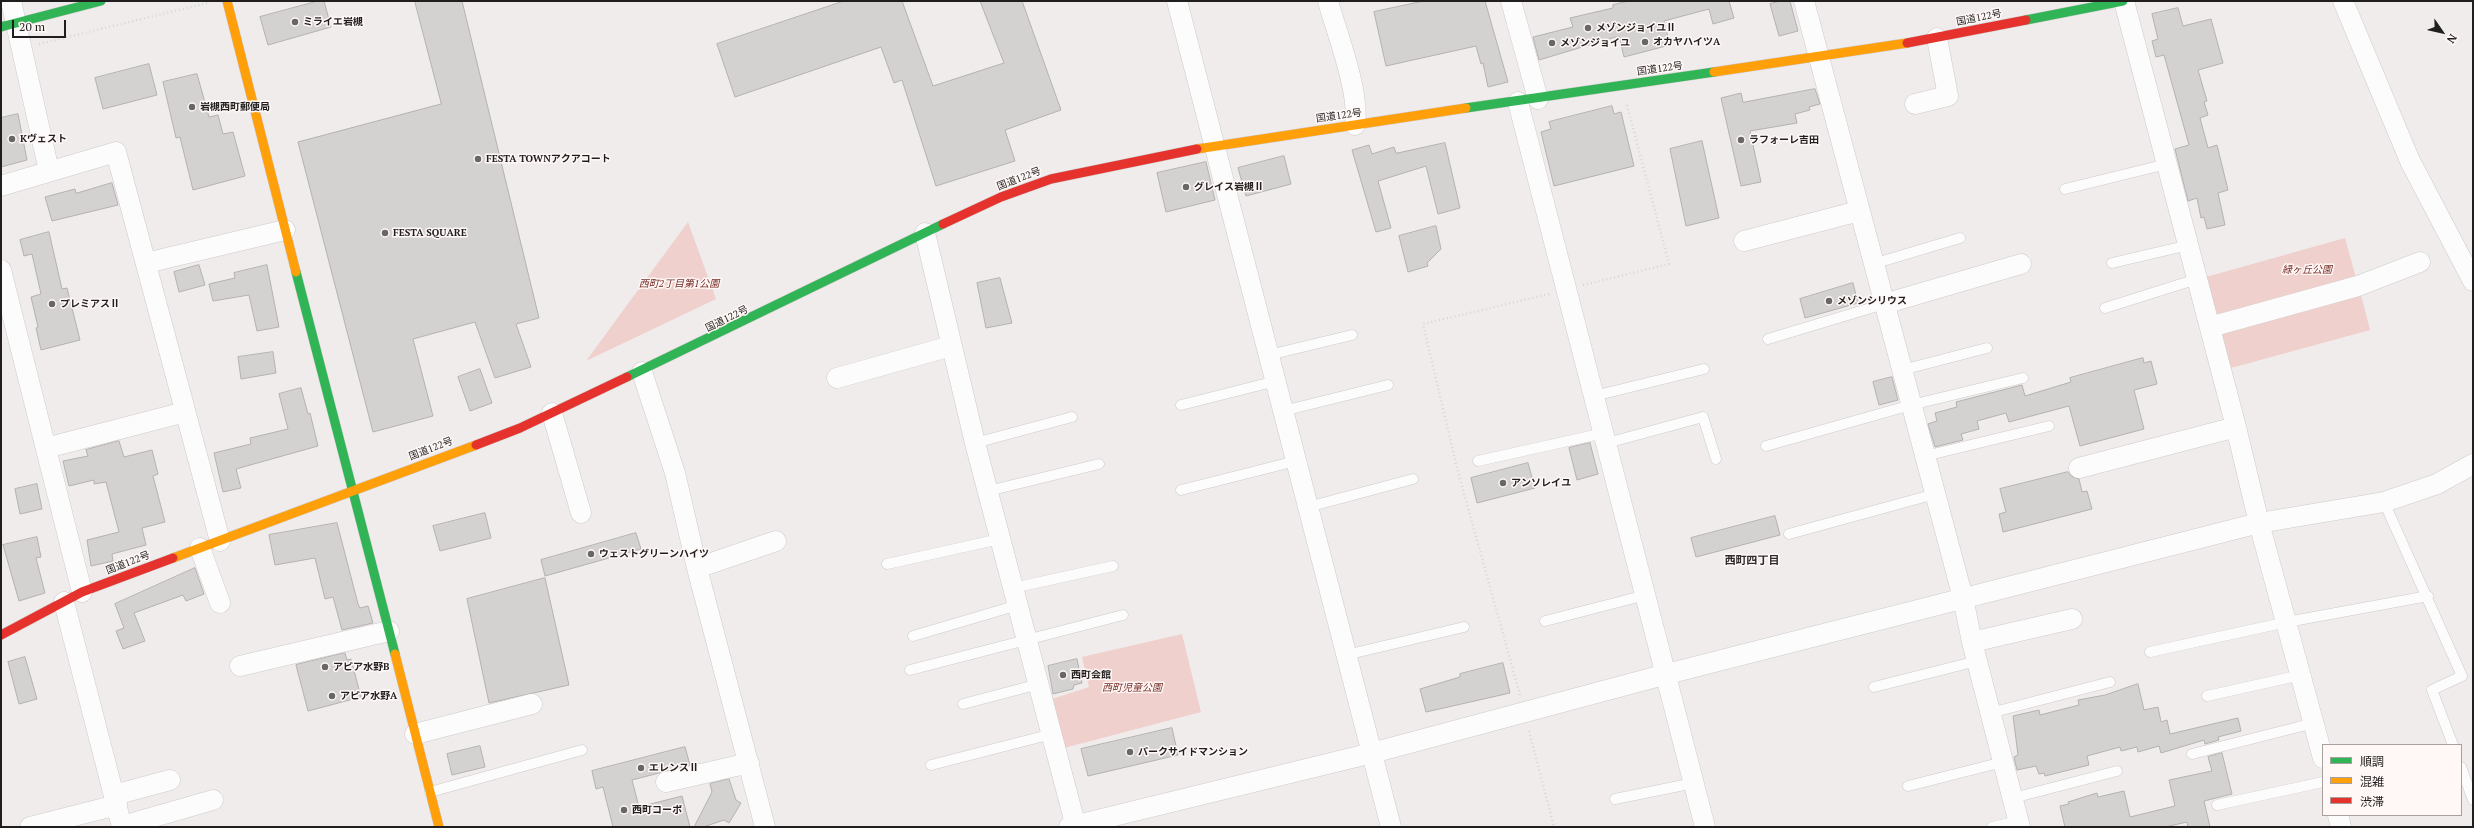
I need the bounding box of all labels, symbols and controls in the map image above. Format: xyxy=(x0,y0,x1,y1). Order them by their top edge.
street label: 国道122号 xyxy=(1955,8,2003,28)
scale bar xyxy=(14,12,68,38)
north arrow xyxy=(2422,12,2462,52)
place label: ミライエ岩槻 xyxy=(303,16,363,28)
marker: ミライエ岩槻 xyxy=(290,17,300,27)
text: 20 m xyxy=(19,19,45,34)
place label: メゾンジョイユⅡ xyxy=(1596,22,1676,34)
marker: メゾンジョイユⅡ xyxy=(1583,23,1593,33)
text: N xyxy=(2444,31,2460,46)
place label: オカヤハイツA xyxy=(1653,36,1720,48)
place label: メゾンジョイユ xyxy=(1560,37,1630,49)
marker: オカヤハイツA xyxy=(1640,37,1650,47)
marker: メゾンジョイユ xyxy=(1547,38,1557,48)
street label: 国道122号 xyxy=(1636,60,1684,78)
place label: 岩槻西町郵便局 xyxy=(200,101,270,113)
marker: 岩槻西町郵便局 xyxy=(187,102,197,112)
street label: 国道122号 xyxy=(1315,107,1363,125)
place label: Kヴェスト xyxy=(20,133,67,145)
marker: Kヴェスト xyxy=(7,134,17,144)
place label: ラフォーレ吉田 xyxy=(1749,134,1819,146)
marker: ラフォーレ吉田 xyxy=(1736,135,1746,145)
place label: FESTA TOWNアクアコート xyxy=(486,153,611,165)
marker: FESTA TOWNアクアコート xyxy=(473,154,483,164)
street label: 国道122号 xyxy=(995,165,1043,193)
place label: グレイス岩槻Ⅱ xyxy=(1194,181,1264,193)
marker: グレイス岩槻Ⅱ xyxy=(1181,182,1191,192)
place label: FESTA SQUARE xyxy=(393,227,467,239)
marker: FESTA SQUARE xyxy=(380,228,390,238)
park label: 緑ヶ丘公園 xyxy=(2282,264,2332,276)
park label: 西町2丁目第1公園 xyxy=(639,278,719,290)
place label: メゾンシリウス xyxy=(1837,295,1907,307)
marker: メゾンシリウス xyxy=(1824,296,1834,306)
place label: プレミアスⅡ xyxy=(60,298,120,310)
marker: プレミアスⅡ xyxy=(47,299,57,309)
street label: 国道122号 xyxy=(704,304,750,334)
street label: 国道122号 xyxy=(407,435,455,463)
place label: アンソレイユ xyxy=(1511,477,1571,489)
marker: アンソレイユ xyxy=(1498,478,1508,488)
place label: ウェストグリーンハイツ xyxy=(599,548,709,560)
street label: 国道122号 xyxy=(104,549,152,577)
marker: ウェストグリーンハイツ xyxy=(586,549,596,559)
district label: 西町四丁目 xyxy=(1725,554,1779,568)
place label: アピア水野B xyxy=(333,661,389,673)
marker: アピア水野B xyxy=(320,662,330,672)
place label: 西町会館 xyxy=(1071,669,1111,681)
marker: 西町会館 xyxy=(1058,670,1068,680)
park label: 西町児童公園 xyxy=(1102,682,1162,694)
place label: アピア水野A xyxy=(340,690,397,702)
marker: アピア水野A xyxy=(327,691,337,701)
legend xyxy=(2322,744,2462,816)
place label: パークサイドマンション xyxy=(1138,746,1248,758)
marker: パークサイドマンション xyxy=(1125,747,1135,757)
text: 順調 xyxy=(2360,754,2384,769)
place label: エレンスⅡ xyxy=(649,762,699,774)
marker: エレンスⅡ xyxy=(636,763,646,773)
text: 混雑 xyxy=(2360,774,2384,789)
text: 渋滞 xyxy=(2360,794,2384,809)
place label: 西町コーポ xyxy=(632,804,682,816)
marker: 西町コーポ xyxy=(619,805,629,815)

